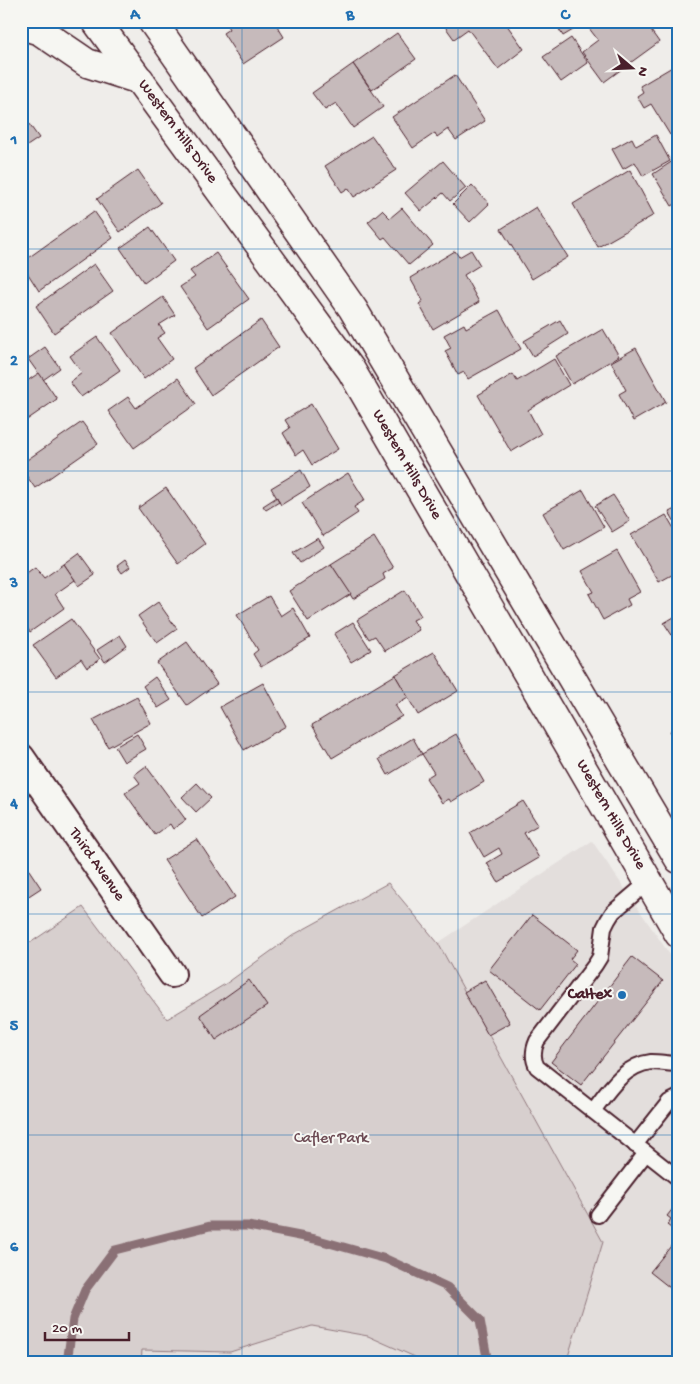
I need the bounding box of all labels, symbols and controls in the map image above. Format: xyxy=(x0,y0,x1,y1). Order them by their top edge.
text: A xyxy=(129,7,141,26)
text: B xyxy=(345,7,355,26)
text: C xyxy=(560,7,571,26)
north arrow xyxy=(608,42,658,92)
text: N xyxy=(632,64,651,79)
street label: Western Hills Drive xyxy=(133,76,222,188)
text: 1 xyxy=(10,132,17,151)
text: 2 xyxy=(10,353,18,372)
street label: Western Hills Drive xyxy=(367,407,446,524)
text: 3 xyxy=(9,575,18,594)
street label: Western Hills Drive xyxy=(571,757,650,874)
text: 4 xyxy=(9,796,18,815)
street label: Third Avenue xyxy=(63,824,129,906)
place label: Caltex xyxy=(567,986,613,1005)
marker: Caltex xyxy=(616,989,628,1001)
text: 5 xyxy=(10,1018,19,1037)
park label: Cafler Park xyxy=(294,1130,370,1149)
text: 6 xyxy=(10,1239,19,1258)
scale bar xyxy=(45,1309,129,1341)
text: 20 m xyxy=(52,1320,82,1338)

